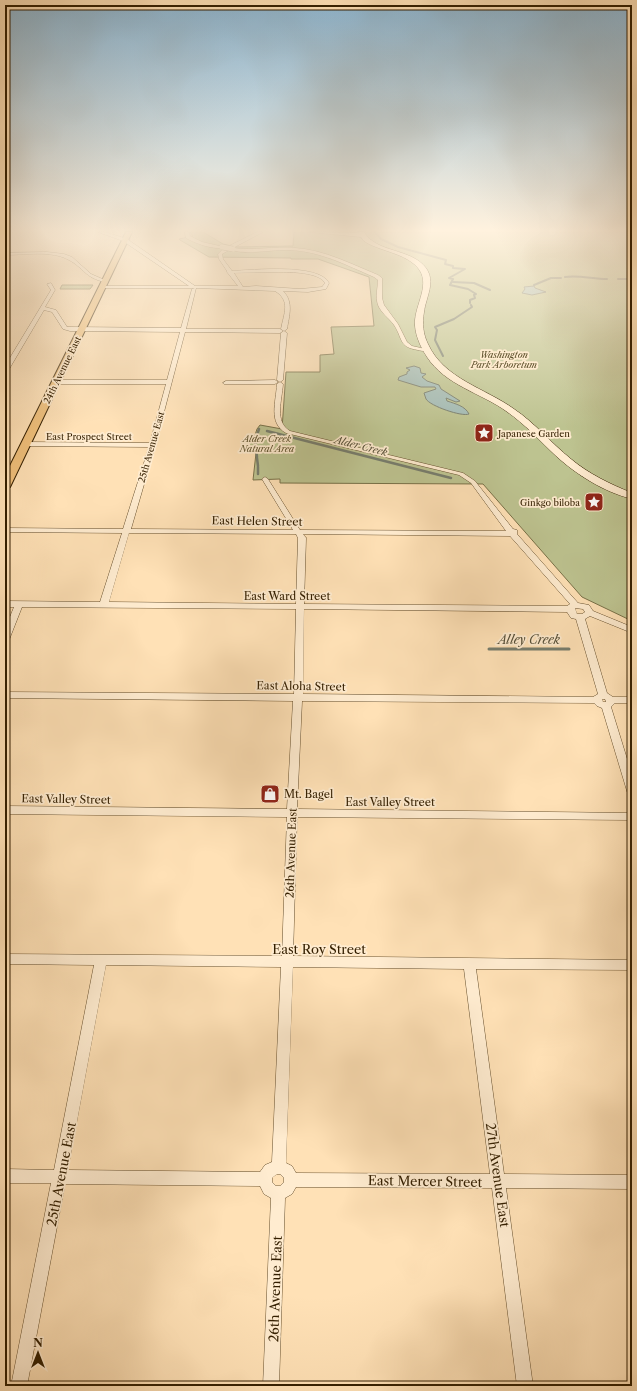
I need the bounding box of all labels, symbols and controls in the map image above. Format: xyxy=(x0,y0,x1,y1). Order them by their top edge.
street label: 24th Avenue East xyxy=(41,334,83,405)
park label: Washington Park Arboretum xyxy=(470,349,537,370)
street label: 25th Avenue East xyxy=(136,409,167,484)
place icon: Japanese Garden xyxy=(473,422,495,444)
place label: Japanese Garden xyxy=(496,428,570,439)
street label: East Prospect Street xyxy=(46,431,133,442)
park label: Alder Creek Natural Area xyxy=(239,433,295,454)
water label: Alder Creek xyxy=(331,433,389,459)
place icon: Ginkgo biloba xyxy=(583,491,605,513)
place label: Ginkgo biloba xyxy=(520,497,580,508)
street label: East Helen Street xyxy=(212,513,303,529)
street label: East Ward Street xyxy=(244,589,330,603)
water label: Alley Creek xyxy=(496,632,561,647)
street label: East Aloha Street xyxy=(256,678,346,694)
shop icon: Mt. Bagel xyxy=(259,783,281,805)
place label: Mt. Bagel xyxy=(284,787,334,801)
street label: East Valley Street xyxy=(21,791,111,807)
street label: East Valley Street xyxy=(345,795,435,809)
street label: 26th Avenue East xyxy=(282,808,300,898)
street label: East Roy Street xyxy=(272,941,366,957)
street label: 25th Avenue East xyxy=(43,1120,79,1227)
street label: 27th Avenue East xyxy=(483,1122,513,1229)
street label: East Mercer Street xyxy=(368,1172,483,1190)
street label: 26th Avenue East xyxy=(265,1235,285,1342)
north arrow xyxy=(18,1333,58,1373)
text: N xyxy=(33,1336,43,1350)

